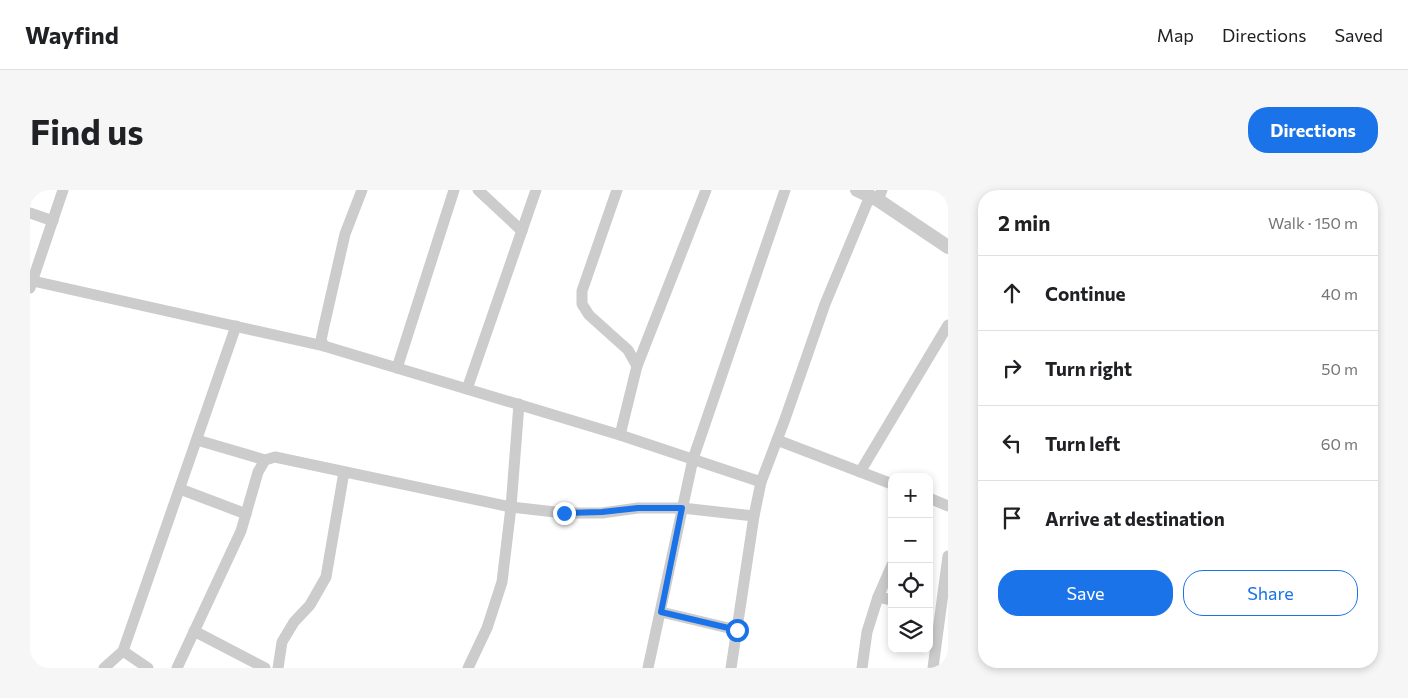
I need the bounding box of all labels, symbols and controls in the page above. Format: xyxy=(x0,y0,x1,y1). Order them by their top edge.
text: Wayfind xyxy=(25,20,119,49)
text: Map xyxy=(1157,24,1194,46)
text: Directions xyxy=(1222,24,1306,46)
text: Saved xyxy=(1334,24,1383,46)
button: Directions xyxy=(1248,107,1378,153)
text: Find us xyxy=(30,109,144,152)
text: 2 min xyxy=(998,210,1050,235)
text: Walk · 150 m xyxy=(1268,213,1358,232)
icon: ahead xyxy=(998,279,1026,307)
text: Continue xyxy=(1045,282,1125,305)
text: 40 m xyxy=(1321,284,1358,303)
icon: right xyxy=(998,354,1026,382)
text: Turn right xyxy=(1045,357,1132,380)
text: 50 m xyxy=(1321,359,1358,378)
icon: left xyxy=(998,429,1026,457)
text: Turn left xyxy=(1045,432,1120,455)
text: 60 m xyxy=(1321,434,1358,453)
map controls xyxy=(888,473,933,653)
button: + xyxy=(888,473,933,518)
route end xyxy=(553,502,576,525)
icon: arrive xyxy=(998,504,1026,532)
text: Arrive at destination xyxy=(1045,507,1225,530)
button: − xyxy=(888,518,933,563)
button: locate xyxy=(888,563,933,608)
button: Save xyxy=(998,570,1173,616)
button: Share xyxy=(1183,570,1358,616)
button: layers xyxy=(888,608,933,653)
route start xyxy=(726,619,749,642)

